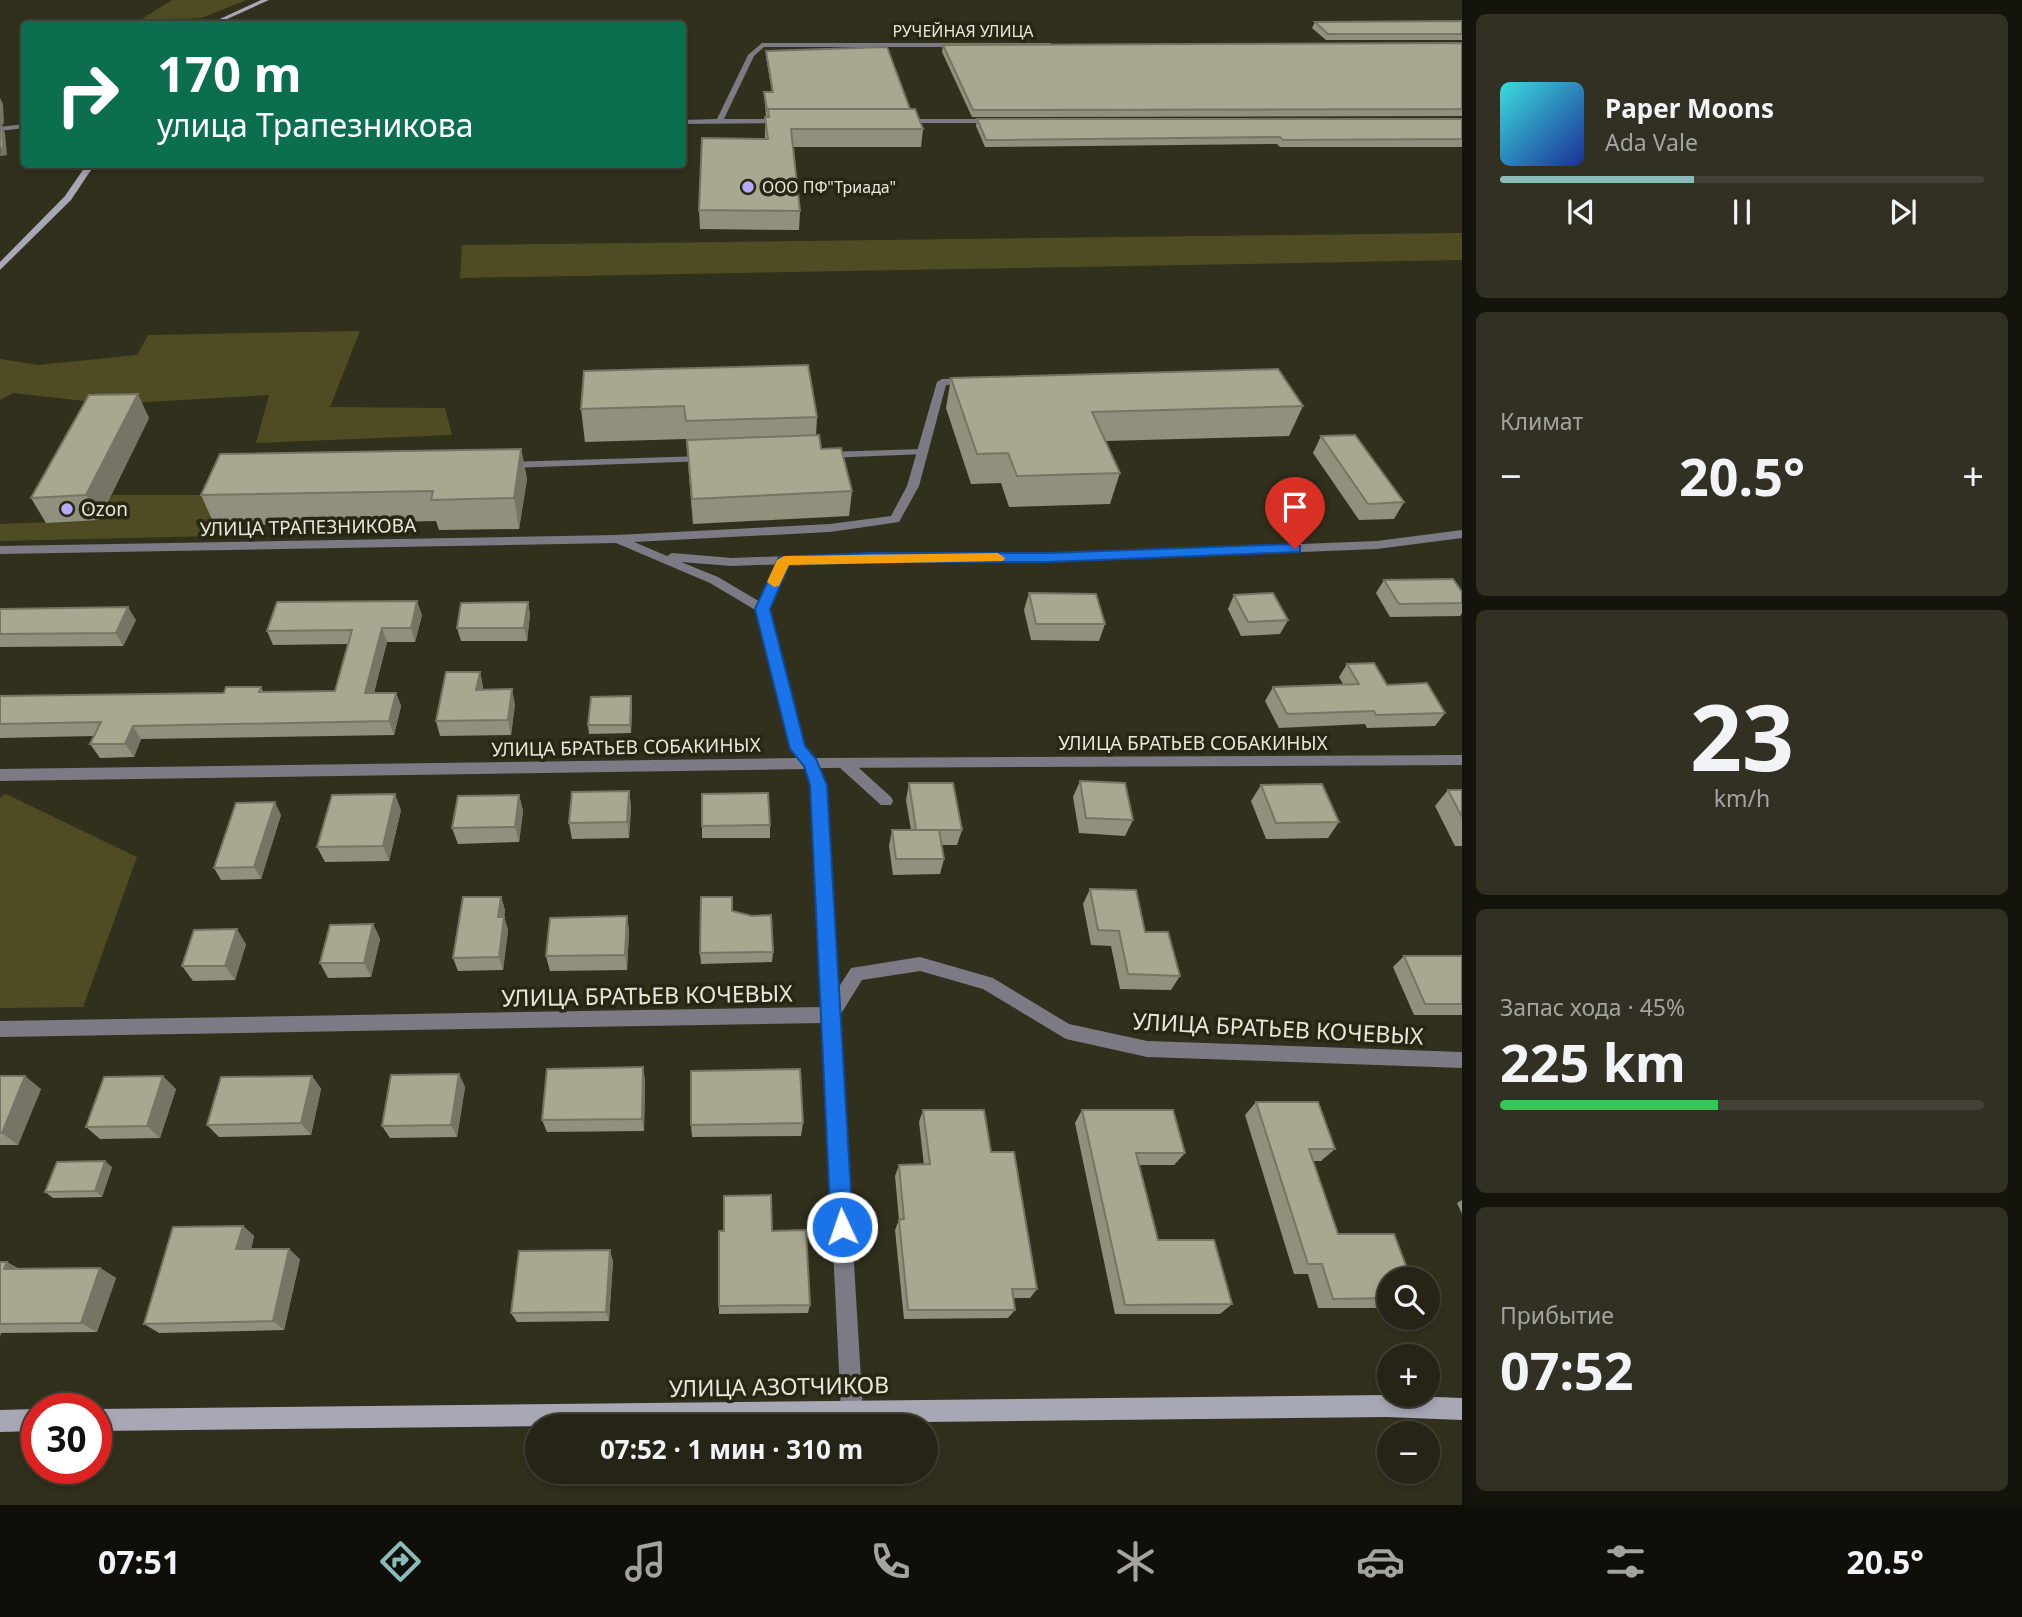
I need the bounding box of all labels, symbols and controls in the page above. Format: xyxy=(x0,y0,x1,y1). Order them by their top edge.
street label: РУЧЕЙНАЯ УЛИЦА xyxy=(892,20,1034,42)
text: 170 m xyxy=(157,40,302,106)
icon: right xyxy=(42,49,133,140)
text: Paper Moons xyxy=(1605,90,1774,126)
text: улица Трапезникова xyxy=(157,103,473,146)
text: Ada Vale xyxy=(1605,126,1698,158)
place label: ООО ПФ"Триада" xyxy=(762,176,896,198)
marker: ООО ПФ"Триада" xyxy=(740,179,756,195)
icon: previous xyxy=(1562,193,1600,231)
icon: pause xyxy=(1723,193,1761,231)
icon: next xyxy=(1884,193,1922,231)
text: Климат xyxy=(1500,405,1583,437)
text: 20.5° xyxy=(1679,440,1805,511)
text: − xyxy=(1500,449,1522,501)
text: + xyxy=(1962,449,1984,501)
pin xyxy=(1265,477,1325,549)
icon: arrive xyxy=(1276,488,1314,526)
place label: Ozon xyxy=(81,496,128,522)
marker: Ozon xyxy=(59,501,75,517)
street label: УЛИЦА ТРАПЕЗНИКОВА xyxy=(200,512,417,542)
text: 23 xyxy=(1690,674,1794,798)
street label: УЛИЦА БРАТЬЕВ СОБАКИНЫХ xyxy=(1058,730,1329,756)
street label: УЛИЦА БРАТЬЕВ СОБАКИНЫХ xyxy=(491,732,762,762)
text: km/h xyxy=(1714,782,1770,814)
street label: УЛИЦА БРАТЬЕВ КОЧЕВЫХ xyxy=(501,976,793,1014)
text: Запас хода · 45% xyxy=(1500,991,1685,1023)
street label: УЛИЦА БРАТЬЕВ КОЧЕВЫХ xyxy=(1132,1004,1425,1052)
text: 225 km xyxy=(1500,1026,1686,1097)
position arrow xyxy=(805,1190,879,1264)
map controls xyxy=(1377,1267,1440,1484)
button: search xyxy=(1377,1267,1440,1330)
text: Прибытие xyxy=(1500,1299,1614,1331)
text: 07:52 xyxy=(1500,1334,1634,1405)
button: + xyxy=(1377,1344,1440,1407)
street label: УЛИЦА АЗОТЧИКОВ xyxy=(669,1368,889,1404)
speed limit sign: 30 xyxy=(21,1393,112,1484)
button: − xyxy=(1377,1421,1440,1484)
text: 07:52 · 1 мин · 310 m xyxy=(600,1431,863,1467)
icon: directions xyxy=(376,1537,425,1586)
icon: music xyxy=(621,1537,670,1586)
icon: phone xyxy=(866,1537,915,1586)
icon: climate xyxy=(1111,1537,1160,1586)
icon: car xyxy=(1356,1537,1405,1586)
icon: filters xyxy=(1601,1537,1650,1586)
text: 07:51 xyxy=(98,1540,180,1583)
text: 20.5° xyxy=(1846,1540,1924,1583)

